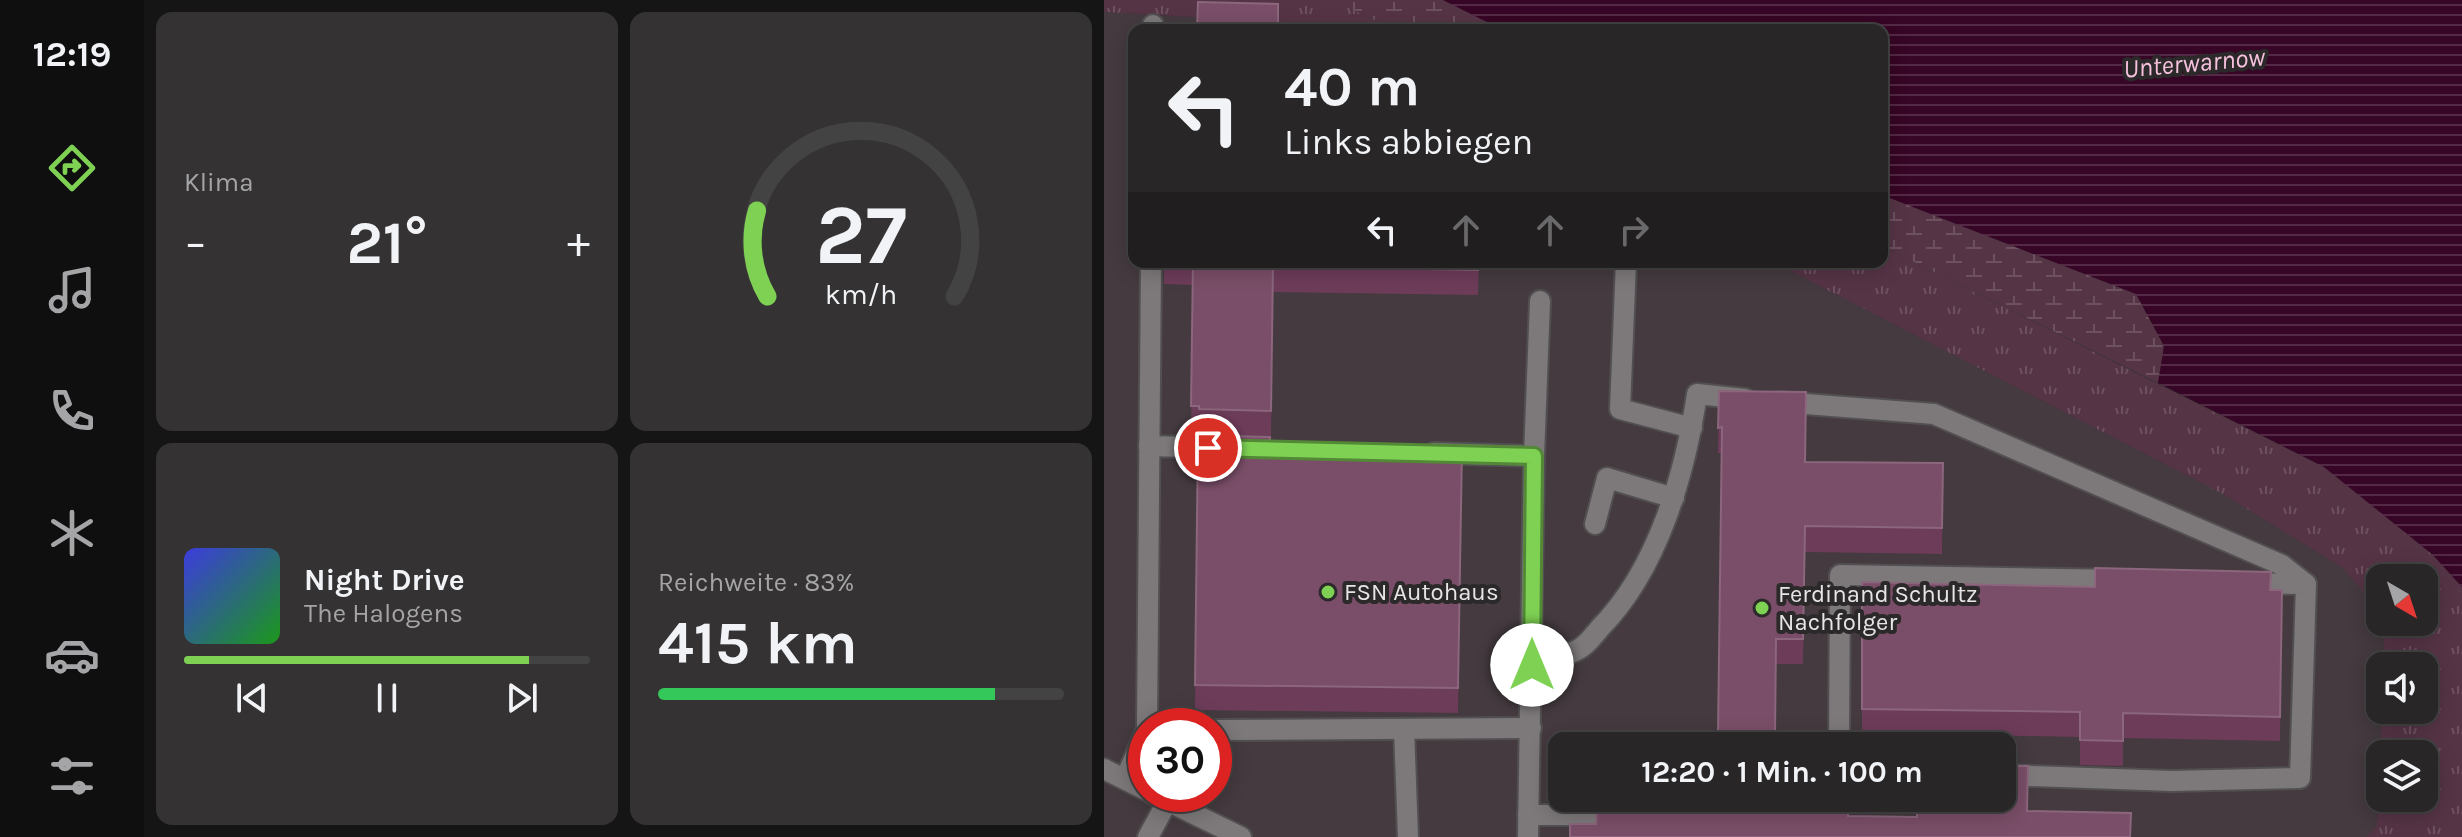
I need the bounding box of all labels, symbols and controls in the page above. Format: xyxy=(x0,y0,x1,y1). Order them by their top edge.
text: 12:19 xyxy=(32,33,112,75)
water label: Unterwarnow xyxy=(2122,41,2267,85)
text: 40 m xyxy=(1284,54,1420,119)
icon: left xyxy=(1152,56,1256,160)
text: Links abbiegen xyxy=(1284,121,1533,163)
icon: directions xyxy=(44,140,100,196)
text: Klima xyxy=(184,167,253,198)
text: 27 xyxy=(815,187,907,284)
text: 21° xyxy=(347,208,428,278)
icon: left xyxy=(1360,208,1404,252)
icon: ahead xyxy=(1444,208,1488,252)
icon: ahead xyxy=(1528,208,1572,252)
icon: right xyxy=(1612,208,1656,252)
text: − xyxy=(184,217,207,268)
text: + xyxy=(567,217,590,268)
icon: music xyxy=(44,262,100,318)
text: km/h xyxy=(825,278,897,311)
icon: phone xyxy=(44,383,100,439)
pin xyxy=(1174,414,1242,482)
icon: arrive xyxy=(1186,426,1230,470)
icon: climate xyxy=(44,505,100,561)
text: Night Drive xyxy=(304,562,465,598)
north arrow xyxy=(2366,564,2438,636)
map controls xyxy=(2366,564,2438,812)
text: Reichweite · 83% xyxy=(658,567,854,598)
place label: FSN Autohaus xyxy=(1344,578,1499,606)
place label: Ferdinand Schultz Nachfolger xyxy=(1778,580,1977,636)
marker: FSN Autohaus xyxy=(1319,583,1337,601)
text: The Halogens xyxy=(304,598,463,629)
marker: Ferdinand Schultz Nachfolger xyxy=(1753,599,1771,617)
text: 415 km xyxy=(658,608,858,678)
position arrow xyxy=(1490,623,1574,707)
icon: car xyxy=(44,627,100,683)
button: sound xyxy=(2366,652,2438,724)
icon: previous xyxy=(230,676,274,720)
icon: pause xyxy=(365,676,409,720)
icon: next xyxy=(500,676,544,720)
speed limit sign: 30 xyxy=(1128,708,1232,812)
button: layers xyxy=(2366,740,2438,812)
icon: filters xyxy=(44,748,100,804)
text: 12:20 · 1 Min. · 100 m xyxy=(1641,754,1923,790)

